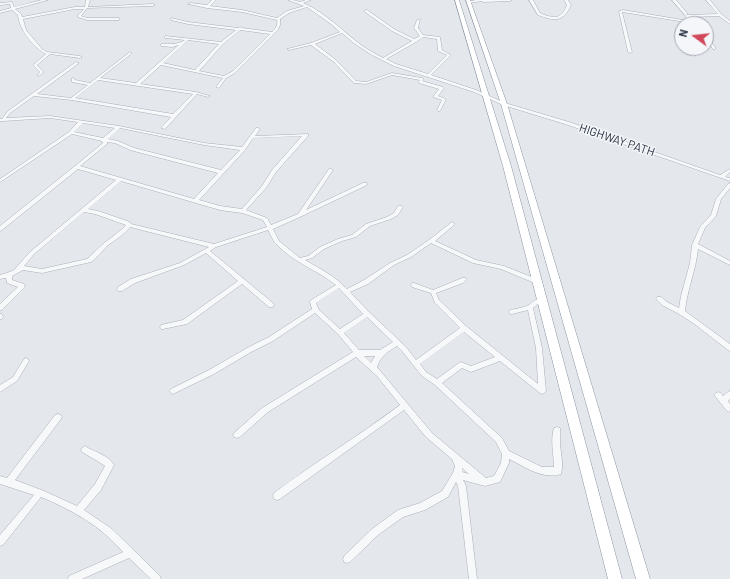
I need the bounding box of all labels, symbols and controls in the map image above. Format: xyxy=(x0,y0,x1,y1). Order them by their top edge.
north arrow xyxy=(674,16,714,56)
text: N xyxy=(676,28,690,38)
street label: HIGHWAY PATH xyxy=(577,120,657,160)

